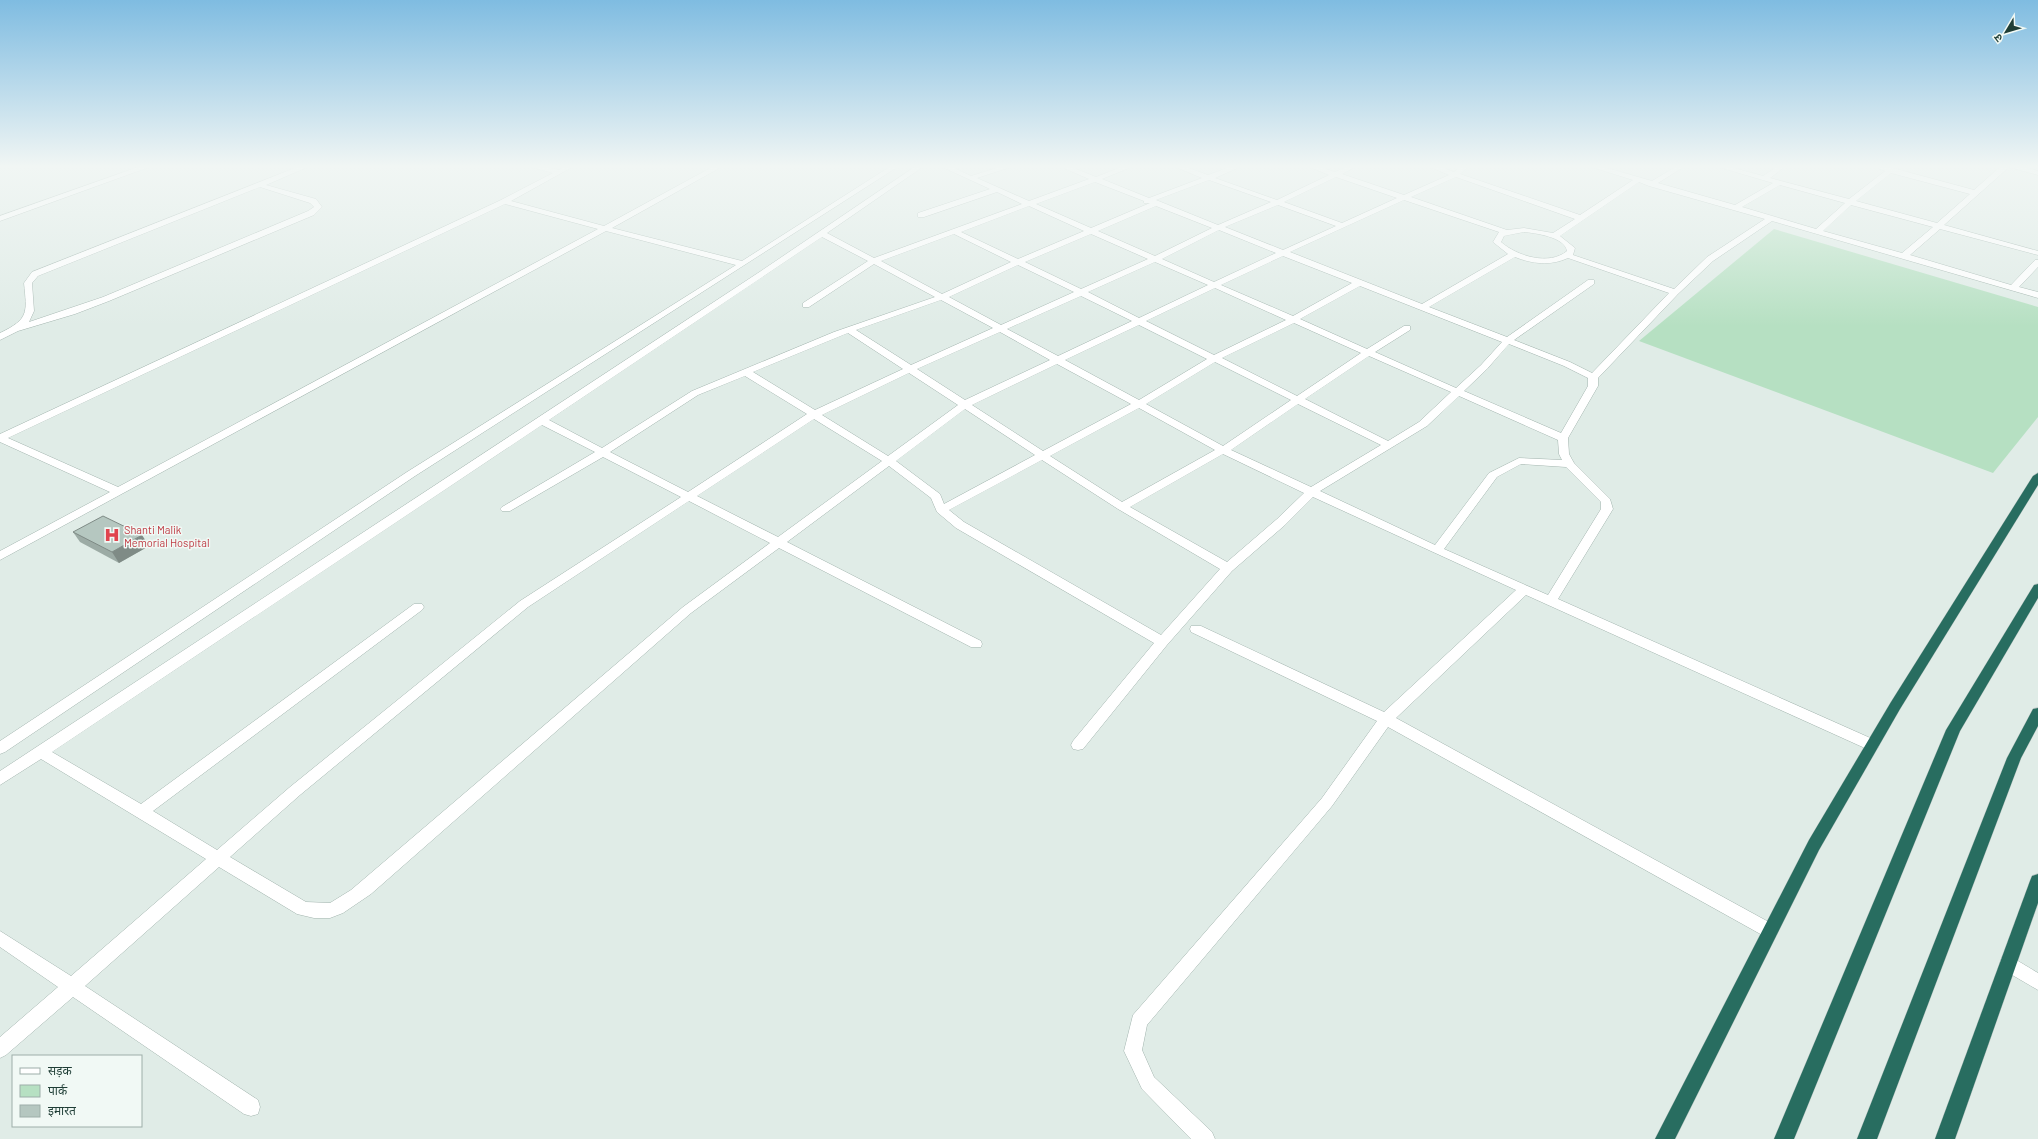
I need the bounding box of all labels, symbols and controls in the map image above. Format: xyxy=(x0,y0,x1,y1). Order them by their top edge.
north arrow xyxy=(1986,12,2026,52)
text: उ xyxy=(1990,31,2005,45)
place label: Shanti Malik Memorial Hospital xyxy=(124,523,209,549)
hospital icon: Shanti Malik Memorial Hospital xyxy=(103,526,121,544)
legend xyxy=(12,1055,142,1127)
text: सड़क xyxy=(48,1063,73,1078)
text: पार्क xyxy=(48,1083,68,1097)
text: इमारत xyxy=(48,1103,77,1118)

